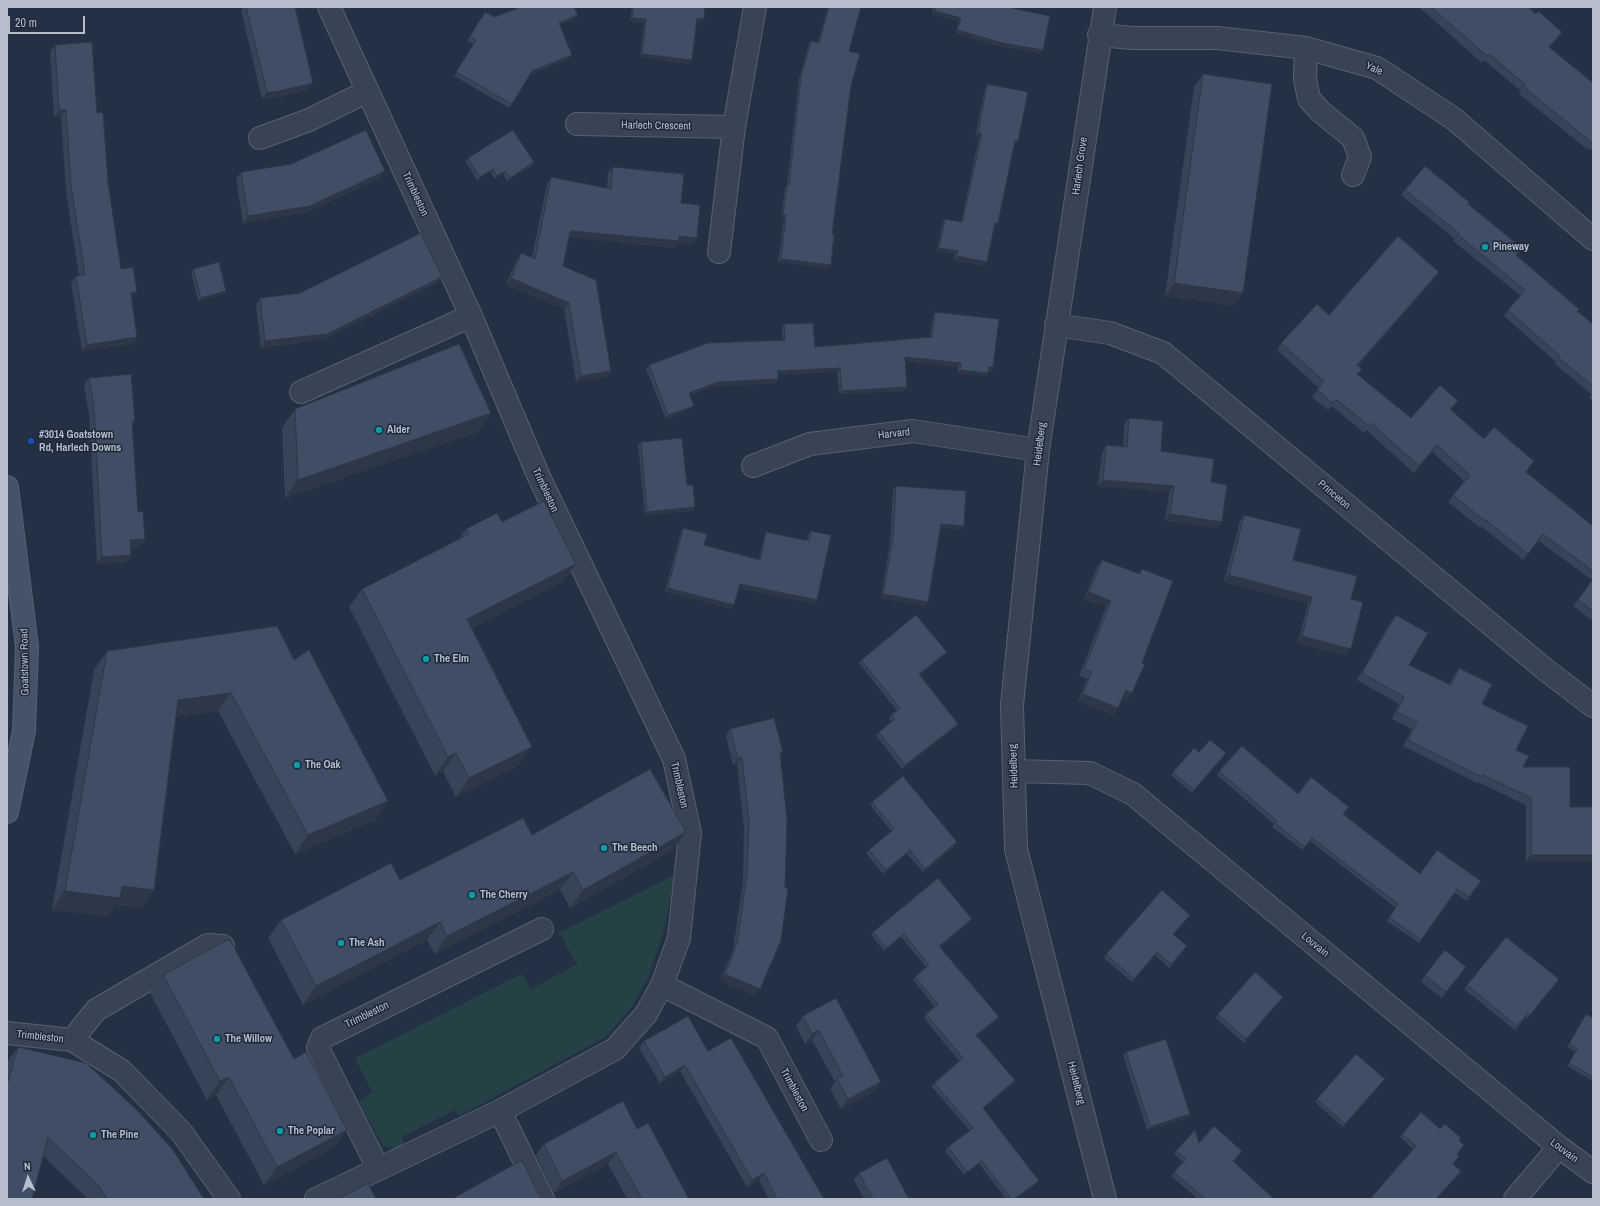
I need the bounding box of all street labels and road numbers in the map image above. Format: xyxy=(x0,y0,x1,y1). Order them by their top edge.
street label: Yale xyxy=(1363,60,1385,78)
street label: Harlech Crescent xyxy=(621,119,691,133)
street label: Harlech Grove xyxy=(1069,136,1091,196)
street label: Trimbleston xyxy=(399,170,431,218)
street label: Heidelberg xyxy=(1031,421,1049,467)
street label: Harvard xyxy=(877,426,911,442)
street label: Trimbleston xyxy=(529,466,561,514)
street label: Princeton xyxy=(1315,478,1353,512)
street label: Goatstown Road xyxy=(18,628,32,696)
street label: Heidelberg xyxy=(1007,744,1021,788)
street label: Trimbleston xyxy=(667,760,691,810)
street label: Louvain xyxy=(1298,930,1332,960)
street label: Trimbleston xyxy=(343,999,391,1031)
street label: Trimbleston xyxy=(16,1028,64,1046)
street label: Heidelberg xyxy=(1064,1060,1088,1106)
street label: Trimbleston xyxy=(777,1066,811,1114)
street label: Louvain xyxy=(1547,1136,1581,1166)

